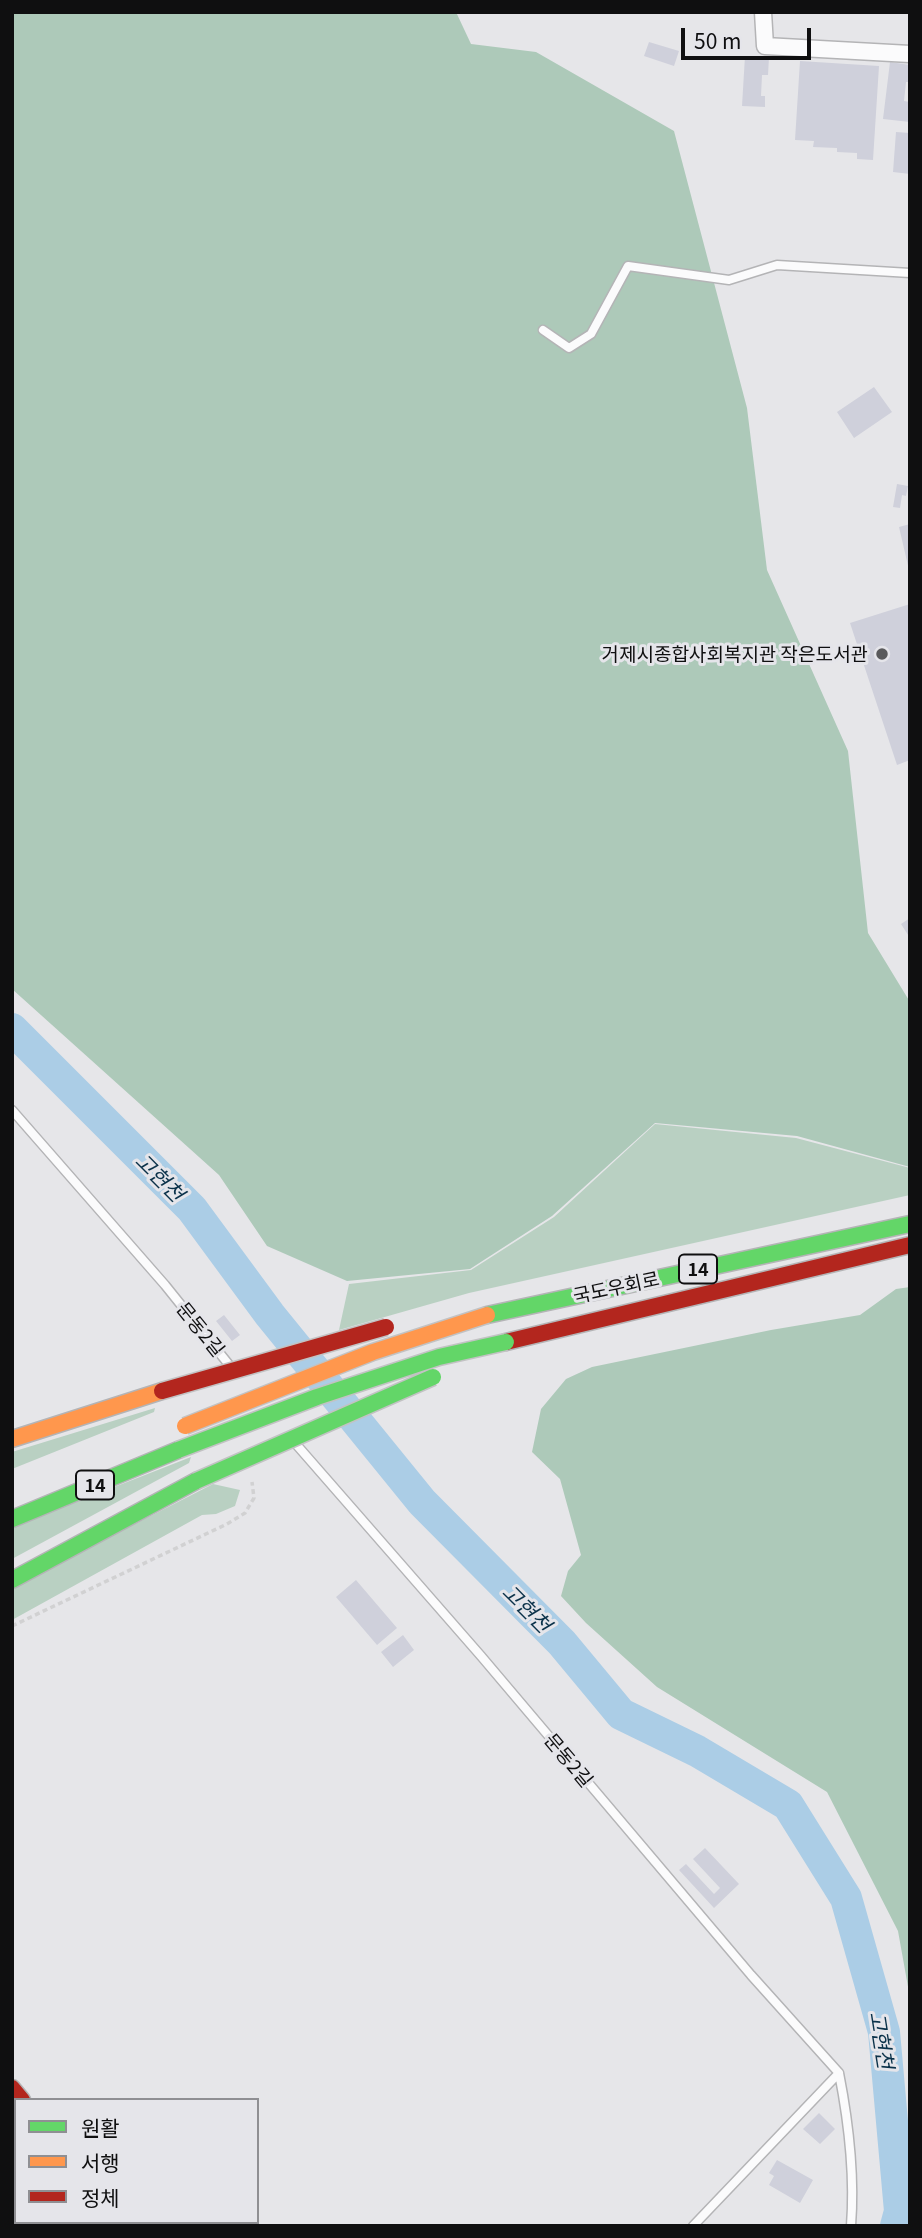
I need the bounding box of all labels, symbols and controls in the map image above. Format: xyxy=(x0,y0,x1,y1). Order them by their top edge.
scale bar xyxy=(684,14,814,58)
text: 50 m xyxy=(694,25,741,55)
place label: 거제시종합사회복지관 작은도서관 xyxy=(602,643,868,665)
marker: 거제시종합사회복지관 작은도서관 xyxy=(874,646,890,662)
water label: 고현천 xyxy=(131,1148,189,1206)
road number: 14 xyxy=(679,1254,717,1284)
street label: 국도우회로 xyxy=(571,1267,661,1307)
street label: 문동2길 xyxy=(172,1297,230,1361)
road number: 14 xyxy=(76,1470,114,1500)
water label: 고현천 xyxy=(498,1579,556,1637)
street label: 문동2길 xyxy=(540,1729,598,1791)
water label: 고현천 xyxy=(865,2009,899,2071)
legend xyxy=(14,2098,259,2224)
text: 원활 xyxy=(81,2112,120,2142)
text: 서행 xyxy=(81,2147,120,2177)
text: 정체 xyxy=(81,2182,120,2212)

